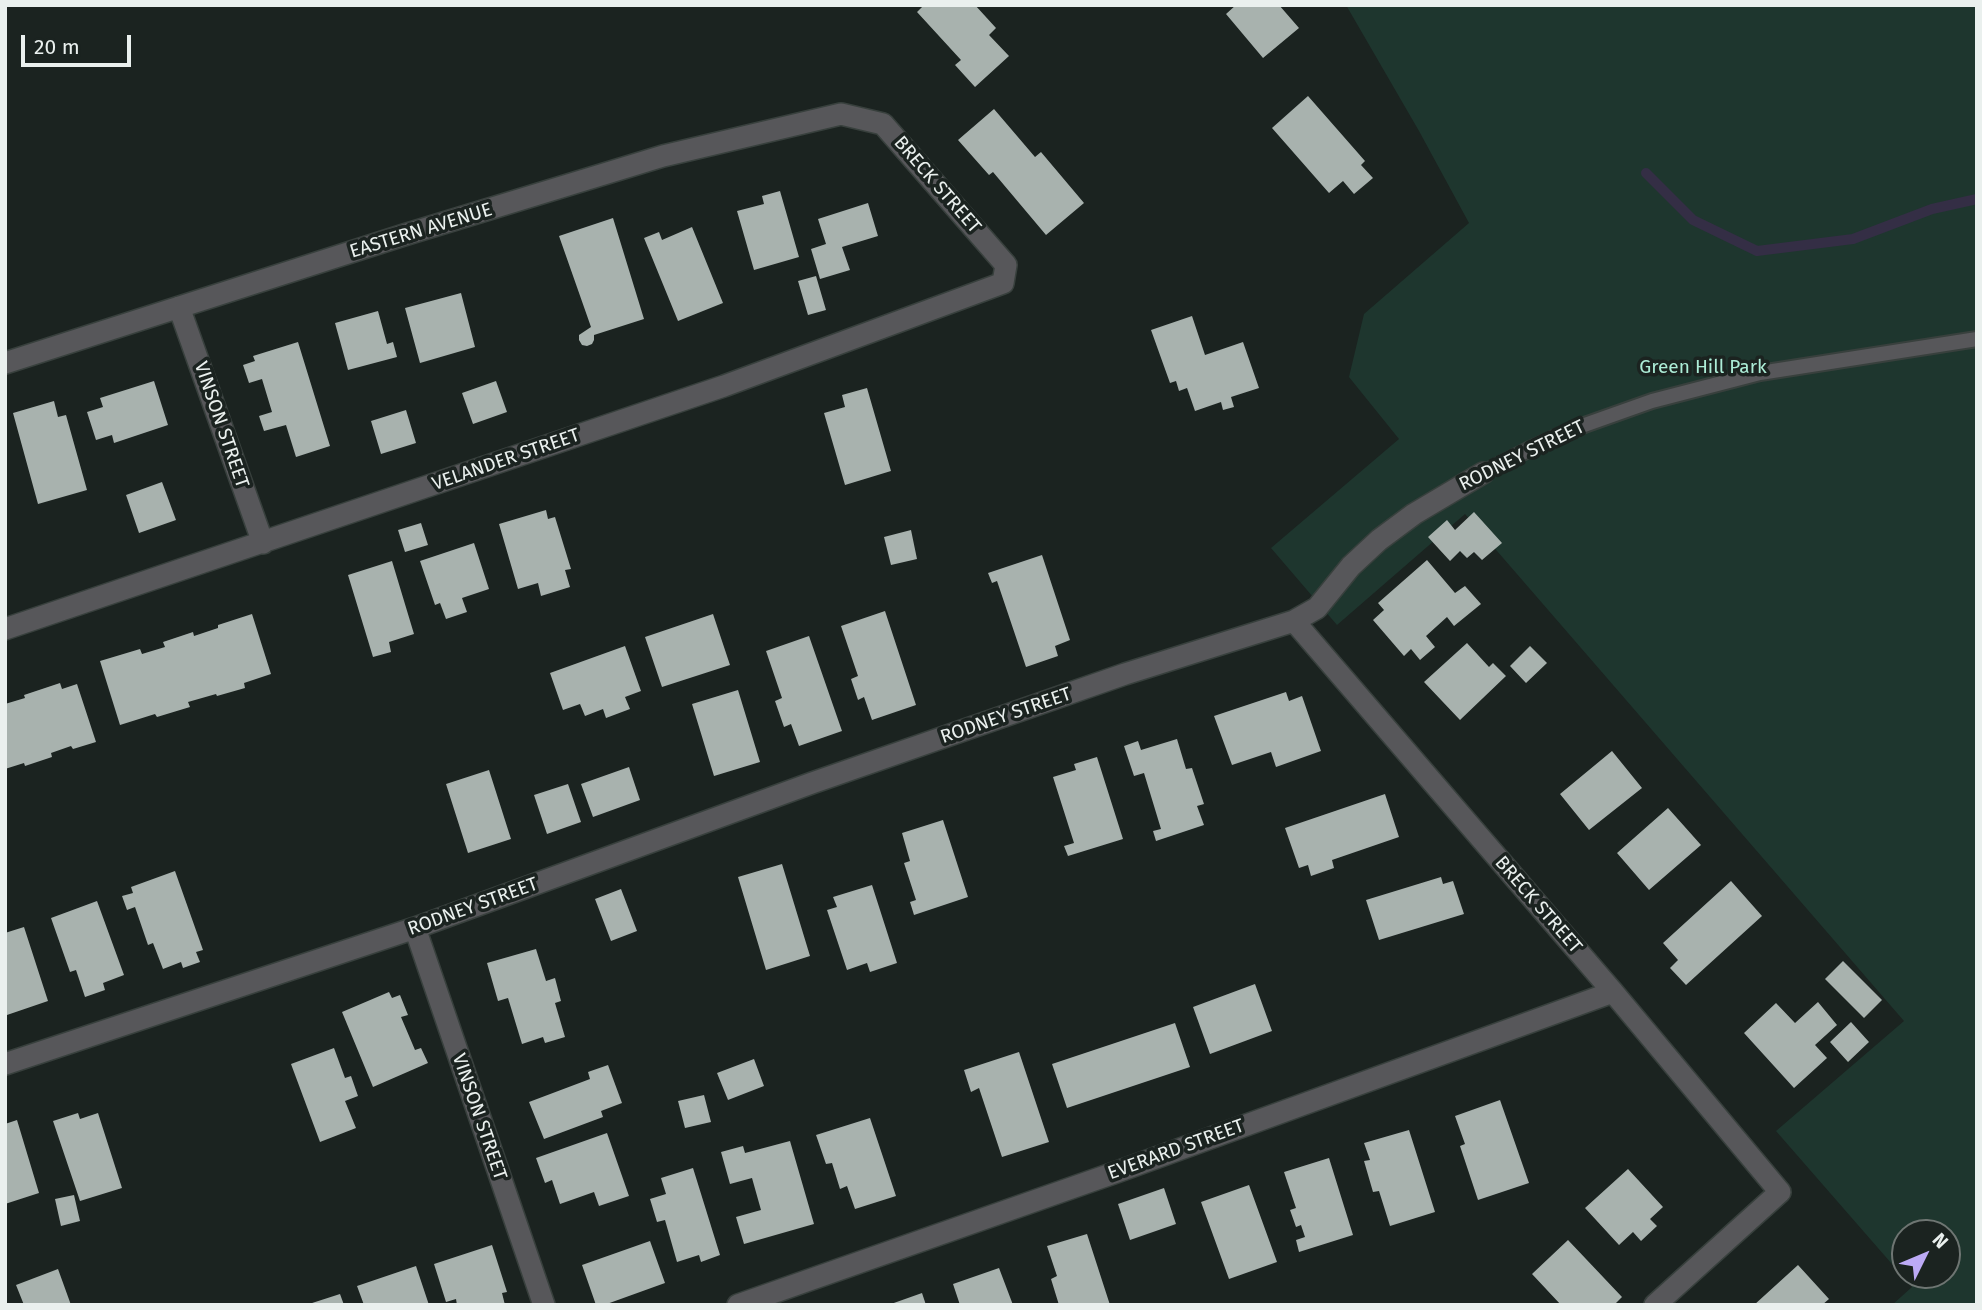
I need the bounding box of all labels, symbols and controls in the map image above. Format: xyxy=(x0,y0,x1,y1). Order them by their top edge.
scale bar xyxy=(24,21,135,65)
text: 20 m xyxy=(34,34,80,60)
street label: BRECK STREET xyxy=(889,132,985,238)
street label: EASTERN AVENUE xyxy=(347,199,495,263)
park label: Green Hill Park xyxy=(1639,357,1767,379)
street label: VINSON STREET xyxy=(189,359,253,491)
street label: RODNEY STREET xyxy=(1456,416,1588,496)
street label: VELANDER STREET xyxy=(429,424,583,496)
street label: RODNEY STREET xyxy=(938,683,1074,749)
street label: BRECK STREET xyxy=(1490,852,1586,958)
street label: RODNEY STREET xyxy=(405,873,541,941)
street label: VINSON STREET xyxy=(447,1051,511,1183)
street label: EVERARD STREET xyxy=(1105,1115,1247,1185)
north arrow xyxy=(1891,1219,1961,1289)
text: N xyxy=(1928,1228,1953,1253)

